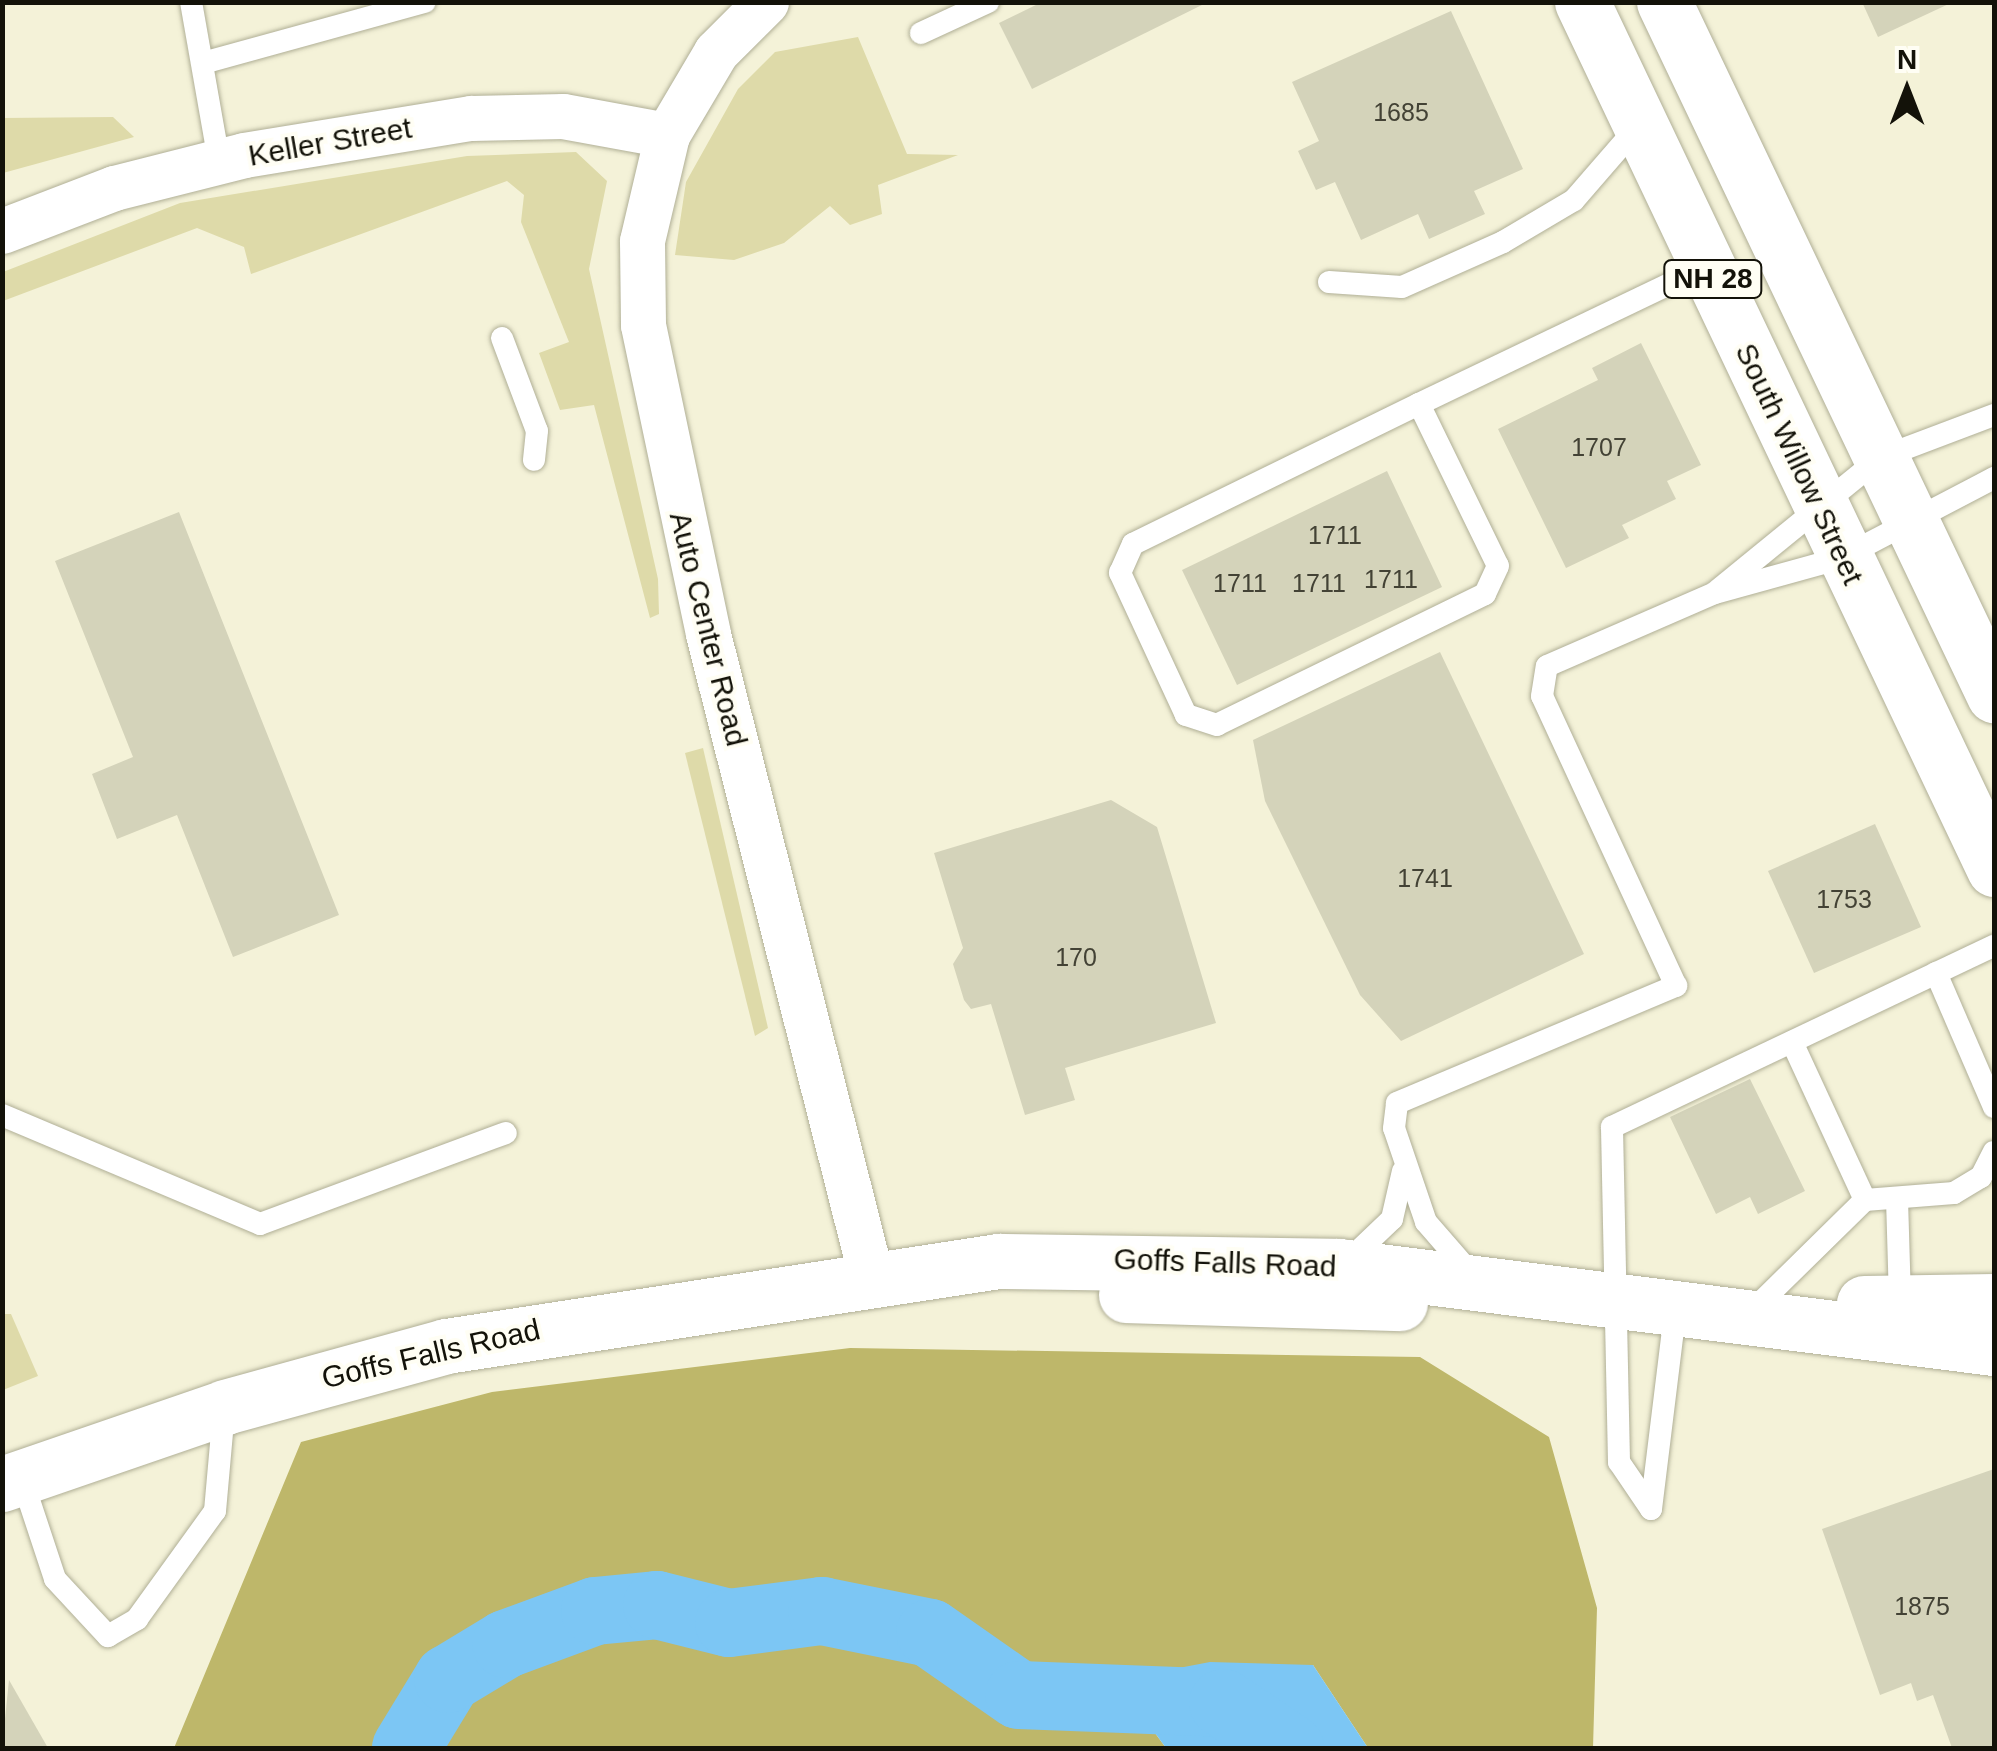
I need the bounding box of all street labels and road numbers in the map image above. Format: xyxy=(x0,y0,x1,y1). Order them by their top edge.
street label: Keller Street xyxy=(246,110,414,174)
road number: NH 28 xyxy=(1663,256,1763,302)
street label: South Willow Street xyxy=(1727,338,1871,590)
street label: Auto Center Road xyxy=(661,508,755,750)
street label: Goffs Falls Road xyxy=(1113,1241,1337,1285)
street label: Goffs Falls Road xyxy=(318,1311,544,1397)

